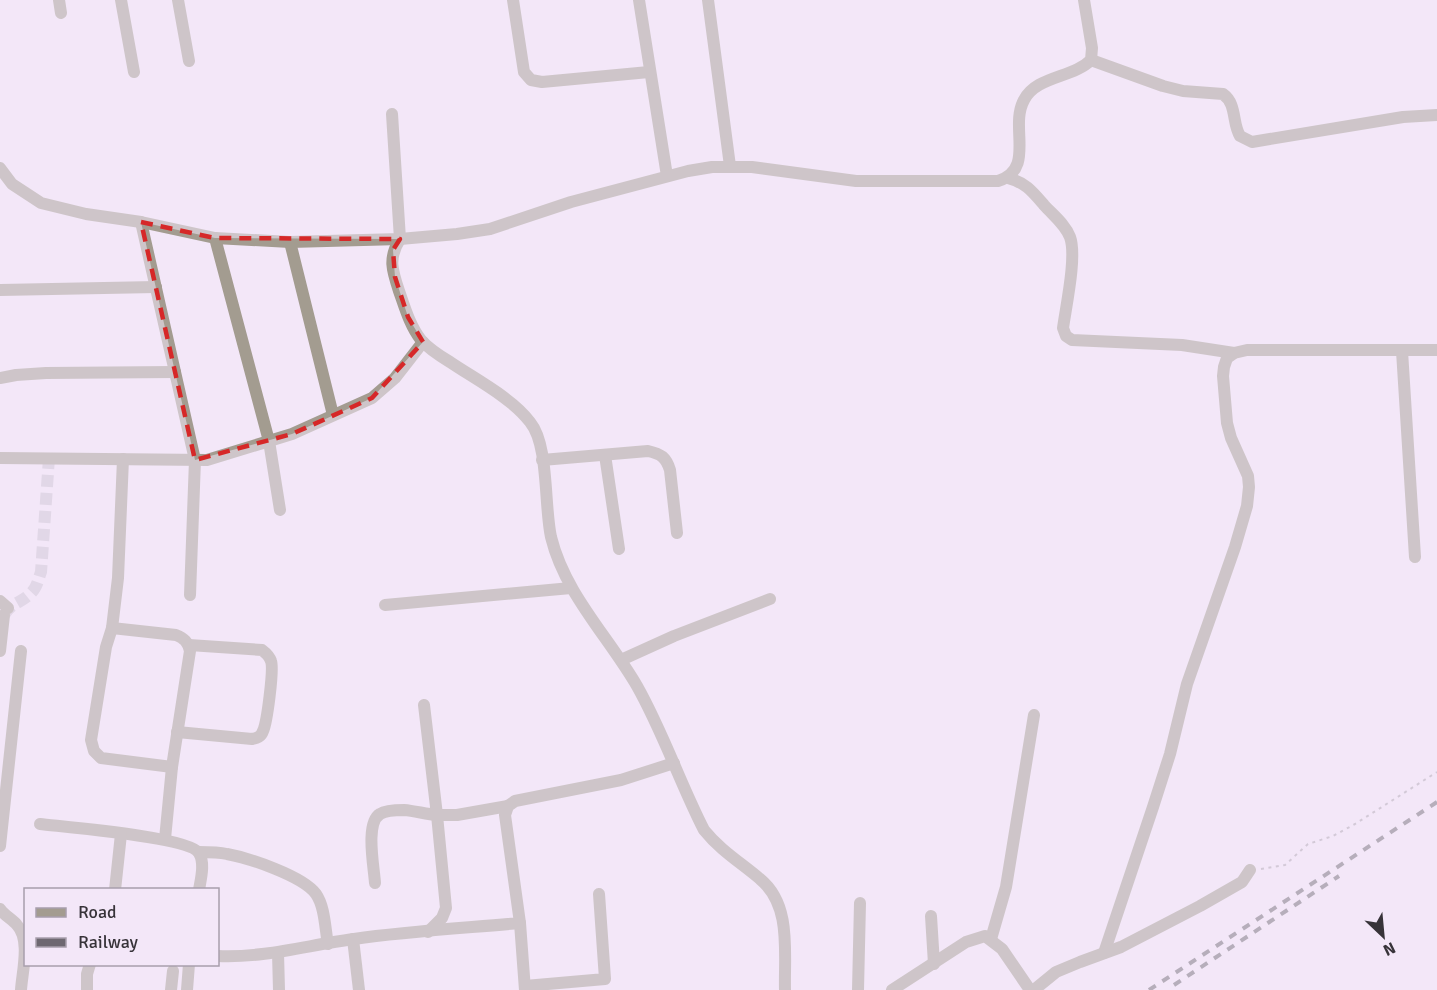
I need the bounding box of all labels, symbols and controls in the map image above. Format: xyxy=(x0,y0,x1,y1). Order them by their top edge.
legend xyxy=(24,888,219,966)
text: Road xyxy=(78,901,117,923)
north arrow xyxy=(1353,906,1413,966)
text: Railway xyxy=(78,931,139,953)
text: N xyxy=(1380,937,1399,960)

